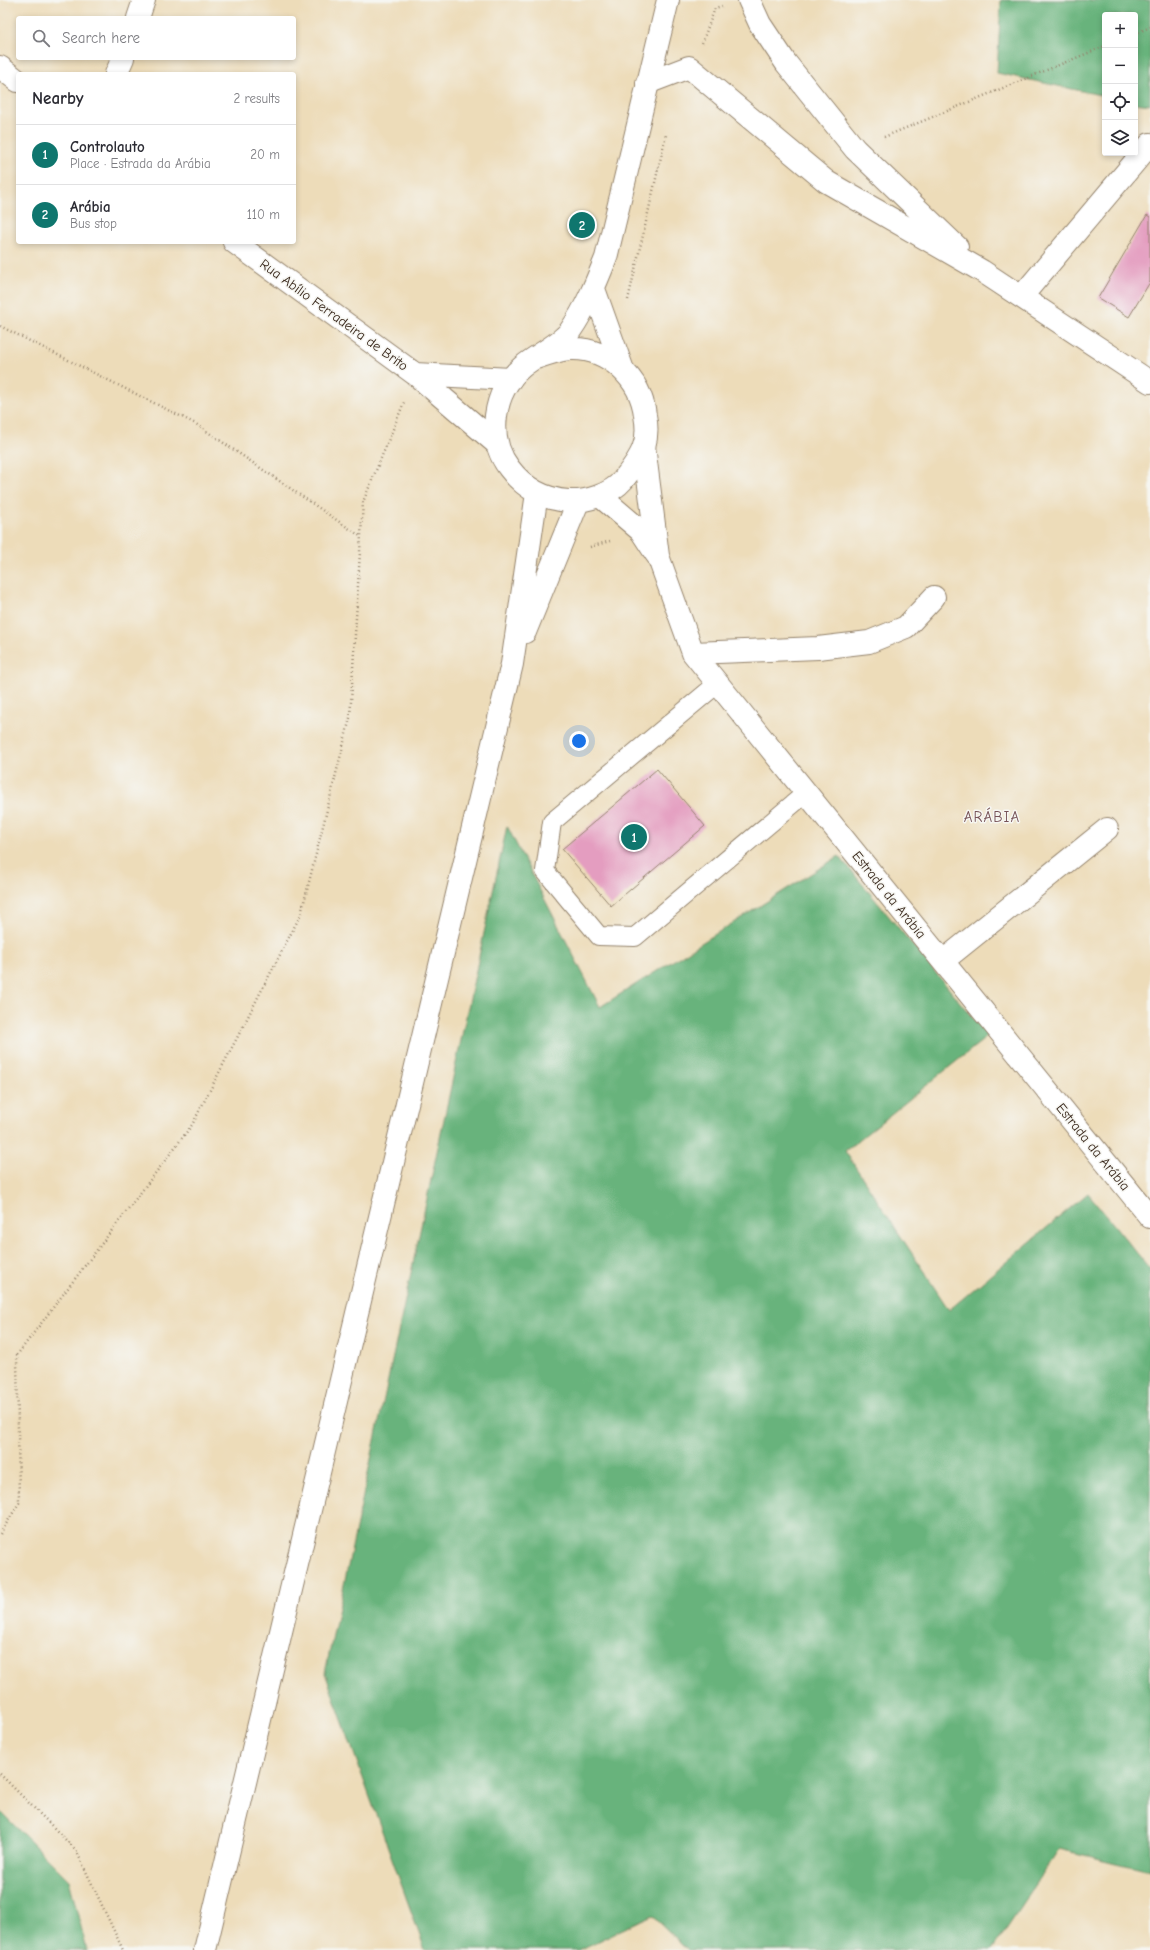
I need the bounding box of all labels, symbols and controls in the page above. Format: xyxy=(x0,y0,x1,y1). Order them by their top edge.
map controls xyxy=(1102,12,1138,156)
button: + xyxy=(1102,12,1138,48)
search box xyxy=(16,16,296,60)
icon: search xyxy=(30,27,52,49)
text: Search here xyxy=(62,29,140,47)
button: − xyxy=(1102,48,1138,84)
button: locate xyxy=(1102,84,1138,120)
text: Nearby xyxy=(32,89,83,108)
text: 2 results xyxy=(233,91,280,106)
button: layers xyxy=(1102,120,1138,156)
text: Controlauto xyxy=(70,138,145,156)
text: 1 xyxy=(42,147,48,162)
text: 20 m xyxy=(250,147,280,162)
text: Place · Estrada da Arábia xyxy=(70,156,211,171)
text: Arábia xyxy=(70,198,111,216)
text: 2 xyxy=(42,207,48,222)
text: 110 m xyxy=(247,207,280,222)
pin: 2 xyxy=(569,210,595,240)
text: Bus stop xyxy=(70,216,117,231)
street label: Rua Abílio Ferradeira de Brito xyxy=(256,255,412,375)
your location xyxy=(569,731,589,751)
district label: ARÁBIA xyxy=(964,807,1020,826)
pin: 1 xyxy=(621,822,647,852)
street label: Estrada da Arábia xyxy=(848,848,930,942)
street label: Estrada da Arábia xyxy=(1052,1100,1134,1194)

